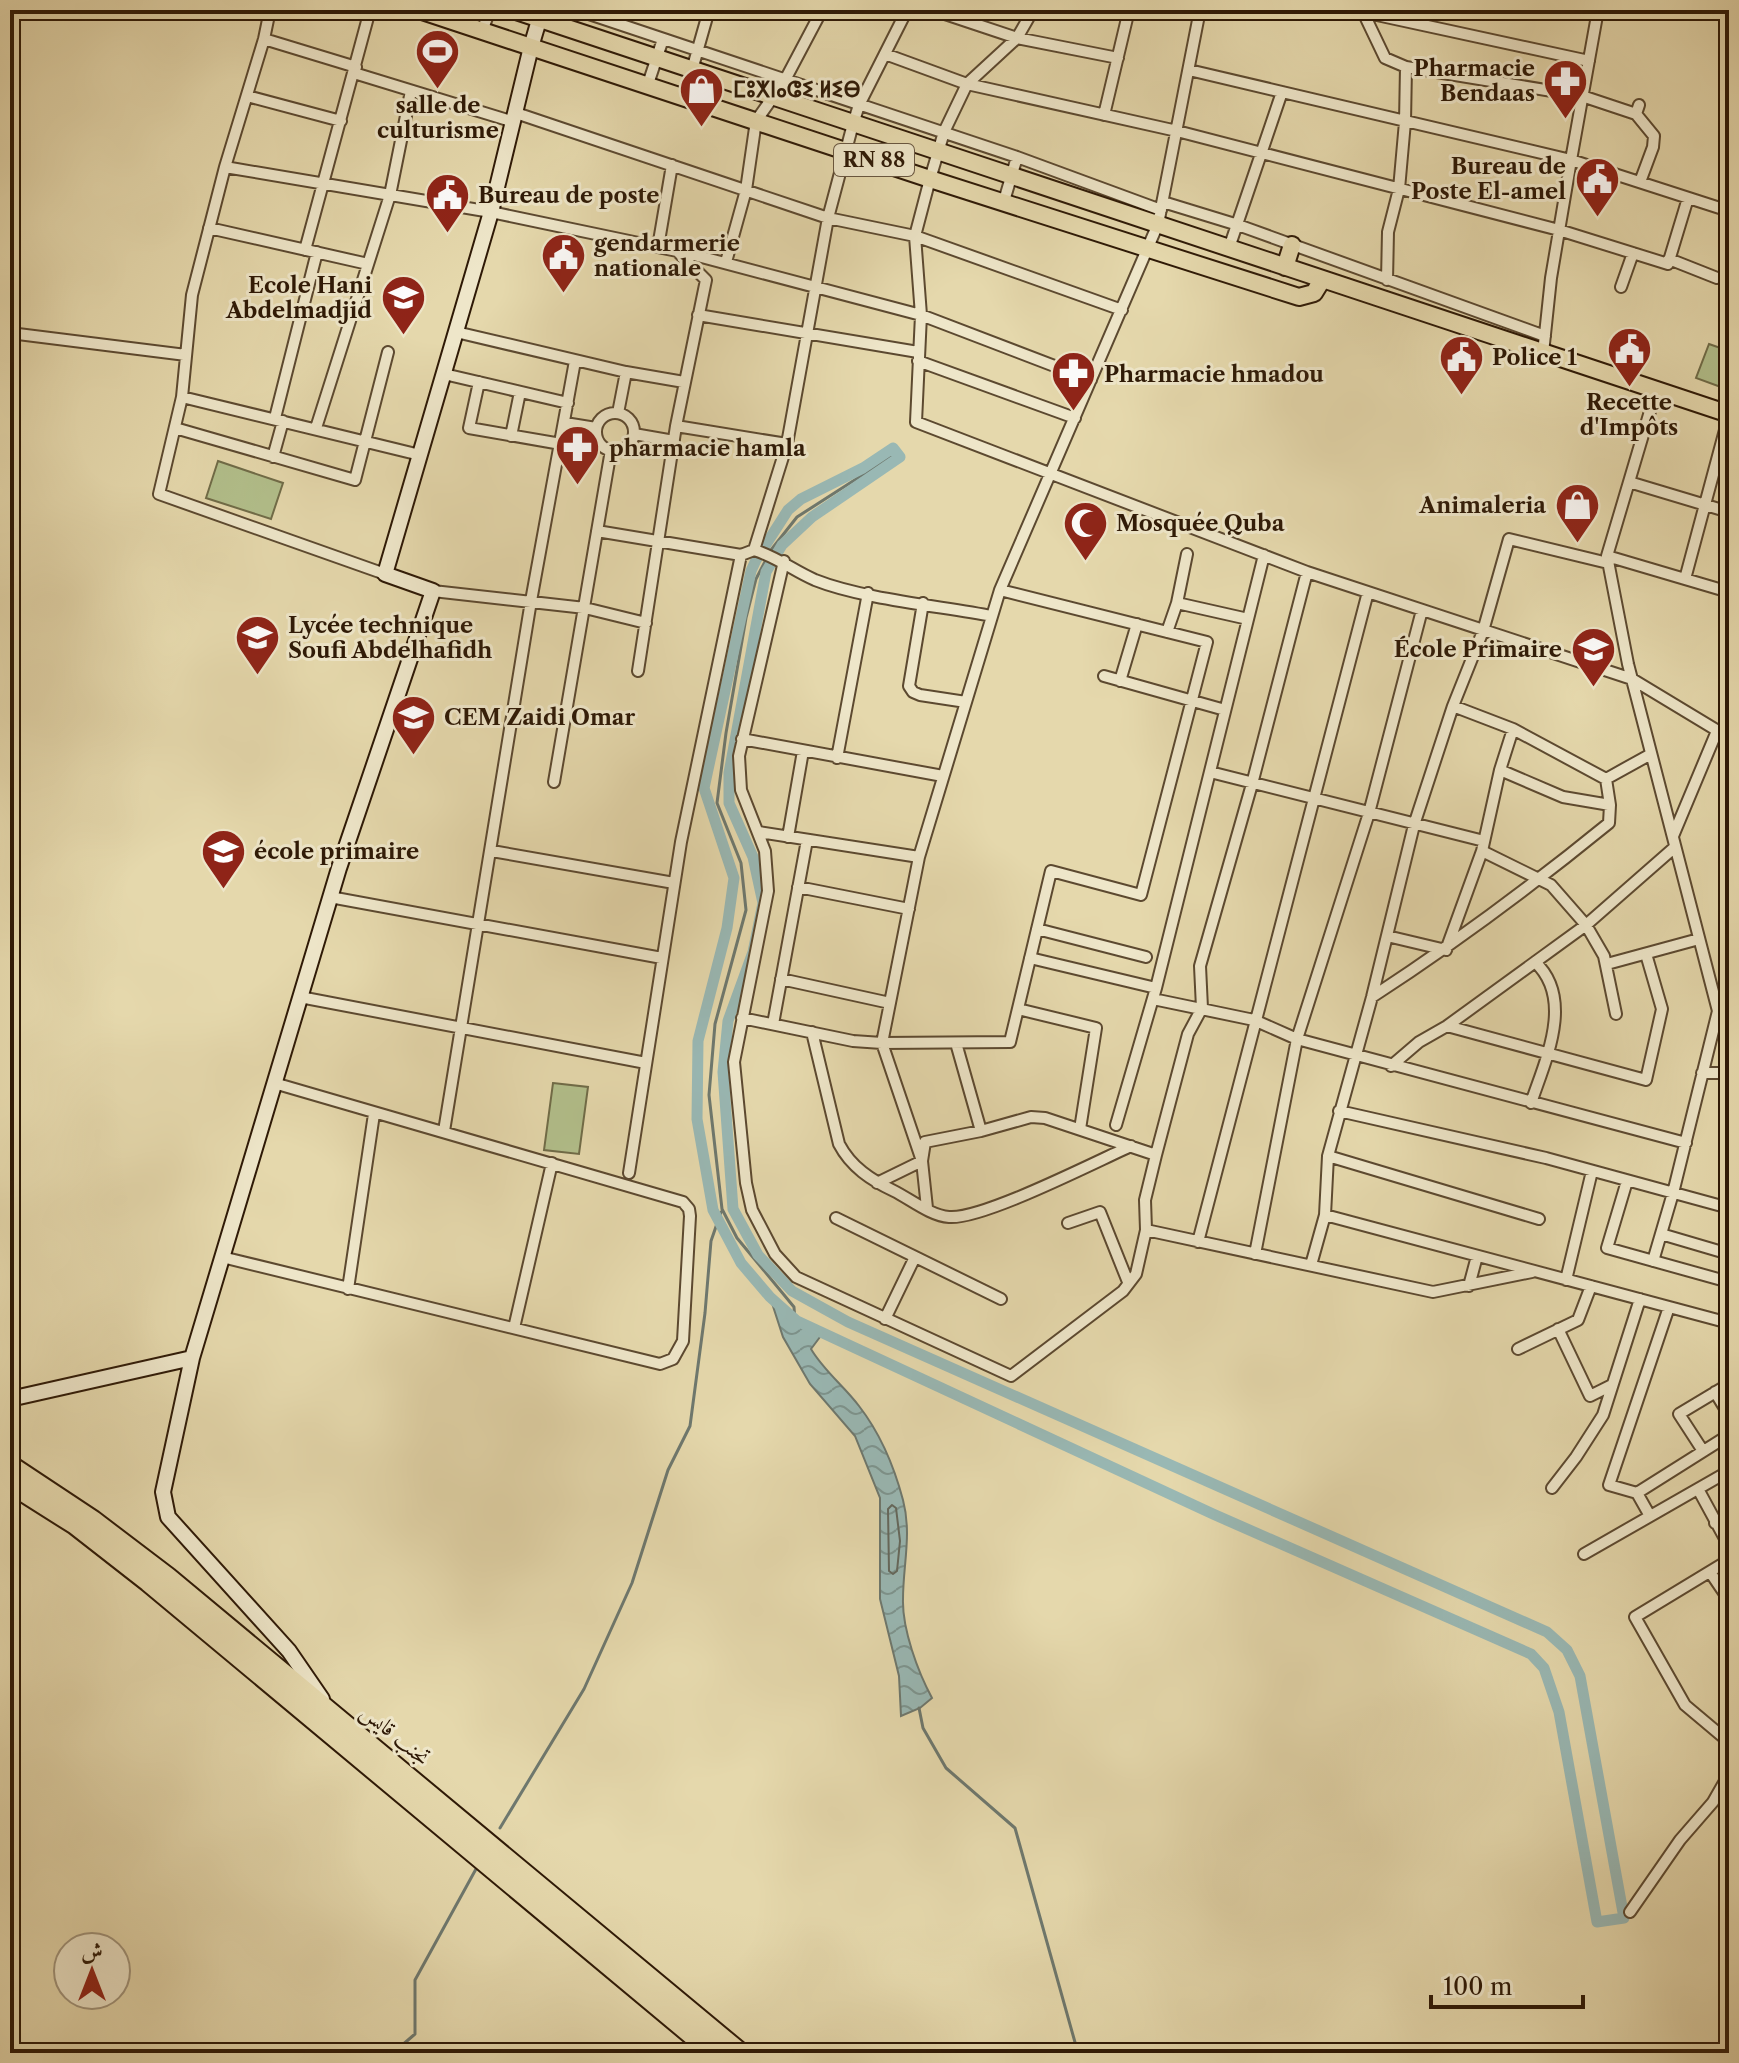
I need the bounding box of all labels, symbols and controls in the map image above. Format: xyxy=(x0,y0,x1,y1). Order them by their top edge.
sports icon: salle de culturisme xyxy=(414,28,462,91)
place label: Pharmacie Bendaas xyxy=(1414,55,1535,107)
pharmacy icon: Pharmacie Bendaas xyxy=(1542,57,1590,120)
shop icon: ⵎⵓⵅⵏⴰⵛⵉ ⵍⵉⴱ xyxy=(678,65,726,128)
place label: ⵎⵓⵅⵏⴰⵛⵉ ⵍⵉⴱ xyxy=(733,76,861,103)
place label: salle de culturisme xyxy=(377,92,499,144)
road number: RN 88 xyxy=(834,144,914,176)
place label: Bureau de Poste El-amel xyxy=(1411,153,1566,205)
public building icon: Bureau de Poste El-amel xyxy=(1573,155,1621,218)
public building icon: Bureau de poste xyxy=(423,171,471,234)
place label: Bureau de poste xyxy=(478,182,660,209)
place label: gendarmerie nationale xyxy=(593,230,740,282)
public building icon: gendarmerie nationale xyxy=(539,232,587,295)
place label: Ecole Hani Abdelmadjid xyxy=(225,272,372,324)
school or university icon: Ecole Hani Abdelmadjid xyxy=(379,274,427,337)
public building icon: Recette d'Impôts xyxy=(1605,325,1653,388)
public building icon: Police 1 xyxy=(1437,333,1485,396)
place label: Police 1 xyxy=(1492,344,1577,371)
pharmacy icon: Pharmacie hmadou xyxy=(1049,350,1097,413)
place label: Pharmacie hmadou xyxy=(1104,361,1324,388)
place label: Recette d'Impôts xyxy=(1580,389,1678,441)
pharmacy icon: pharmacie hamla xyxy=(554,424,602,487)
place label: pharmacie hamla xyxy=(609,435,806,462)
shop icon: Animaleria xyxy=(1553,481,1601,544)
place label: Animaleria xyxy=(1418,492,1546,519)
mosque icon: Mosquée Quba xyxy=(1061,499,1109,562)
place label: Mosquée Quba xyxy=(1116,510,1285,537)
place label: Lycée technique Soufi Abdelhafidh xyxy=(288,612,492,664)
school or university icon: Lycée technique Soufi Abdelhafidh xyxy=(233,614,281,677)
school or university icon: École Primaire xyxy=(1569,625,1617,688)
place label: École Primaire xyxy=(1394,635,1562,663)
school or university icon: CEM Zaidi Omar xyxy=(389,693,437,756)
place label: CEM Zaidi Omar xyxy=(444,704,636,731)
school or university icon: école primaire xyxy=(199,827,247,890)
place label: école primaire xyxy=(254,838,419,865)
street label: تجنب قايس xyxy=(354,1698,436,1773)
north arrow xyxy=(52,1931,132,2011)
text: ش xyxy=(81,1938,103,1965)
scale bar xyxy=(1431,1959,1583,2009)
text: 100 m xyxy=(1443,1972,1512,2001)

